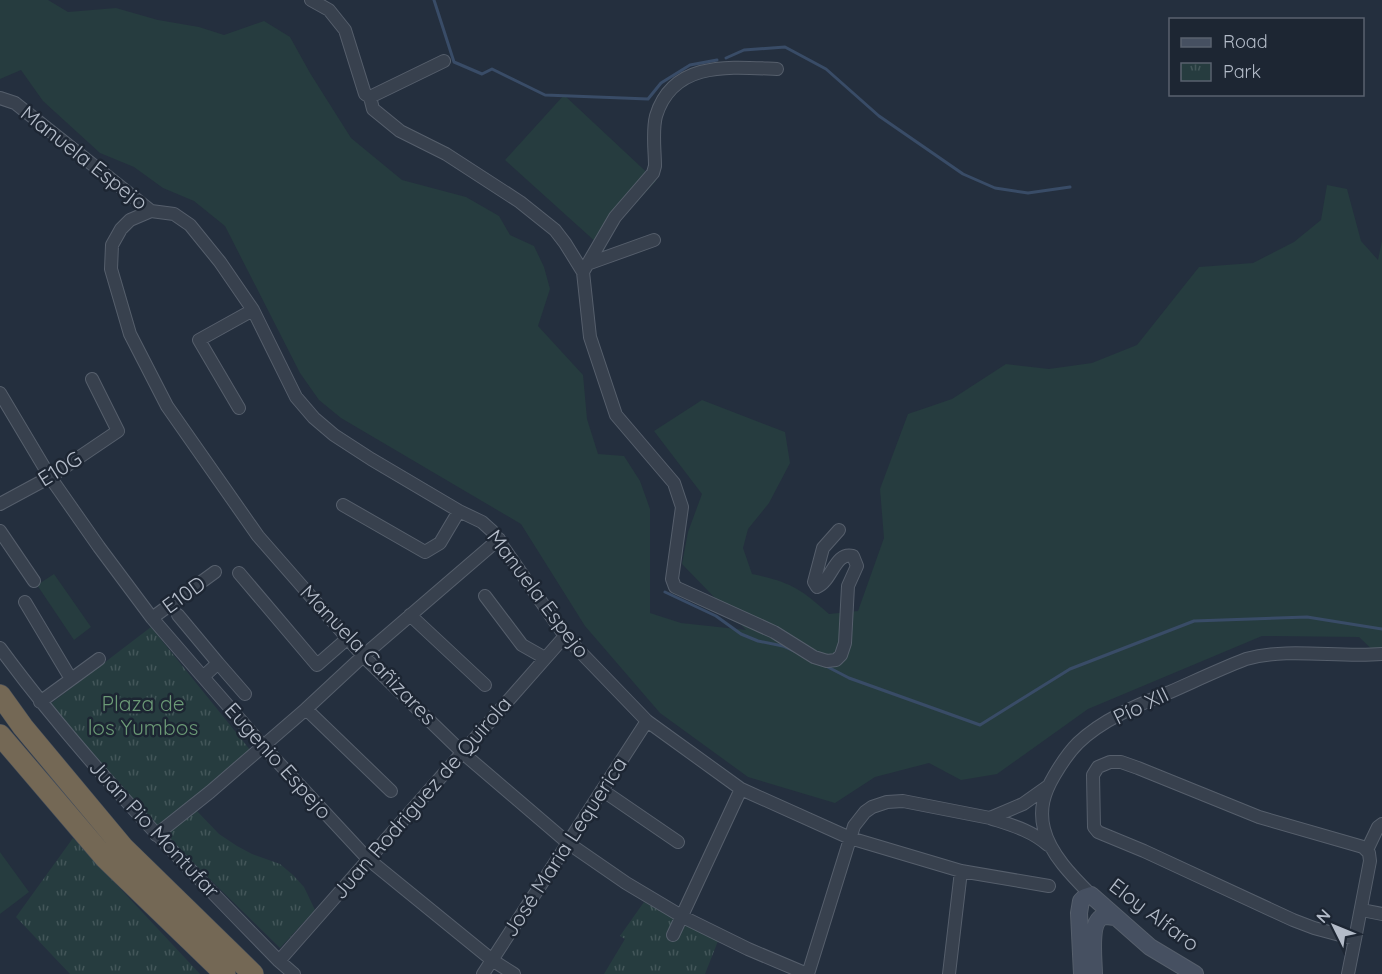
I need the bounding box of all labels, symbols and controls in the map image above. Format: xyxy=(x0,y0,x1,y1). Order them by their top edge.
legend xyxy=(1169,18,1364,96)
text: Road xyxy=(1223,30,1268,53)
text: Park xyxy=(1223,60,1261,83)
street label: Manuela Espejo xyxy=(16,100,153,215)
street label: E10G xyxy=(33,445,86,492)
street label: Manuela Espejo xyxy=(482,524,596,663)
street label: E10D xyxy=(157,570,210,619)
street label: Manuela Cañizares xyxy=(295,579,442,730)
street label: Pío XII xyxy=(1109,681,1173,730)
park label: Plaza de los Yumbos xyxy=(88,690,198,740)
street label: Juan Rodriguez de Quirola xyxy=(326,691,516,904)
street label: Eugenio Espejo xyxy=(220,697,338,824)
street label: José Maria Lequerica xyxy=(496,752,632,941)
street label: Juan Pio Montufar xyxy=(84,754,225,903)
street label: Eloy Alfaro xyxy=(1104,872,1205,956)
north arrow xyxy=(1304,896,1364,956)
text: N xyxy=(1312,905,1334,927)

